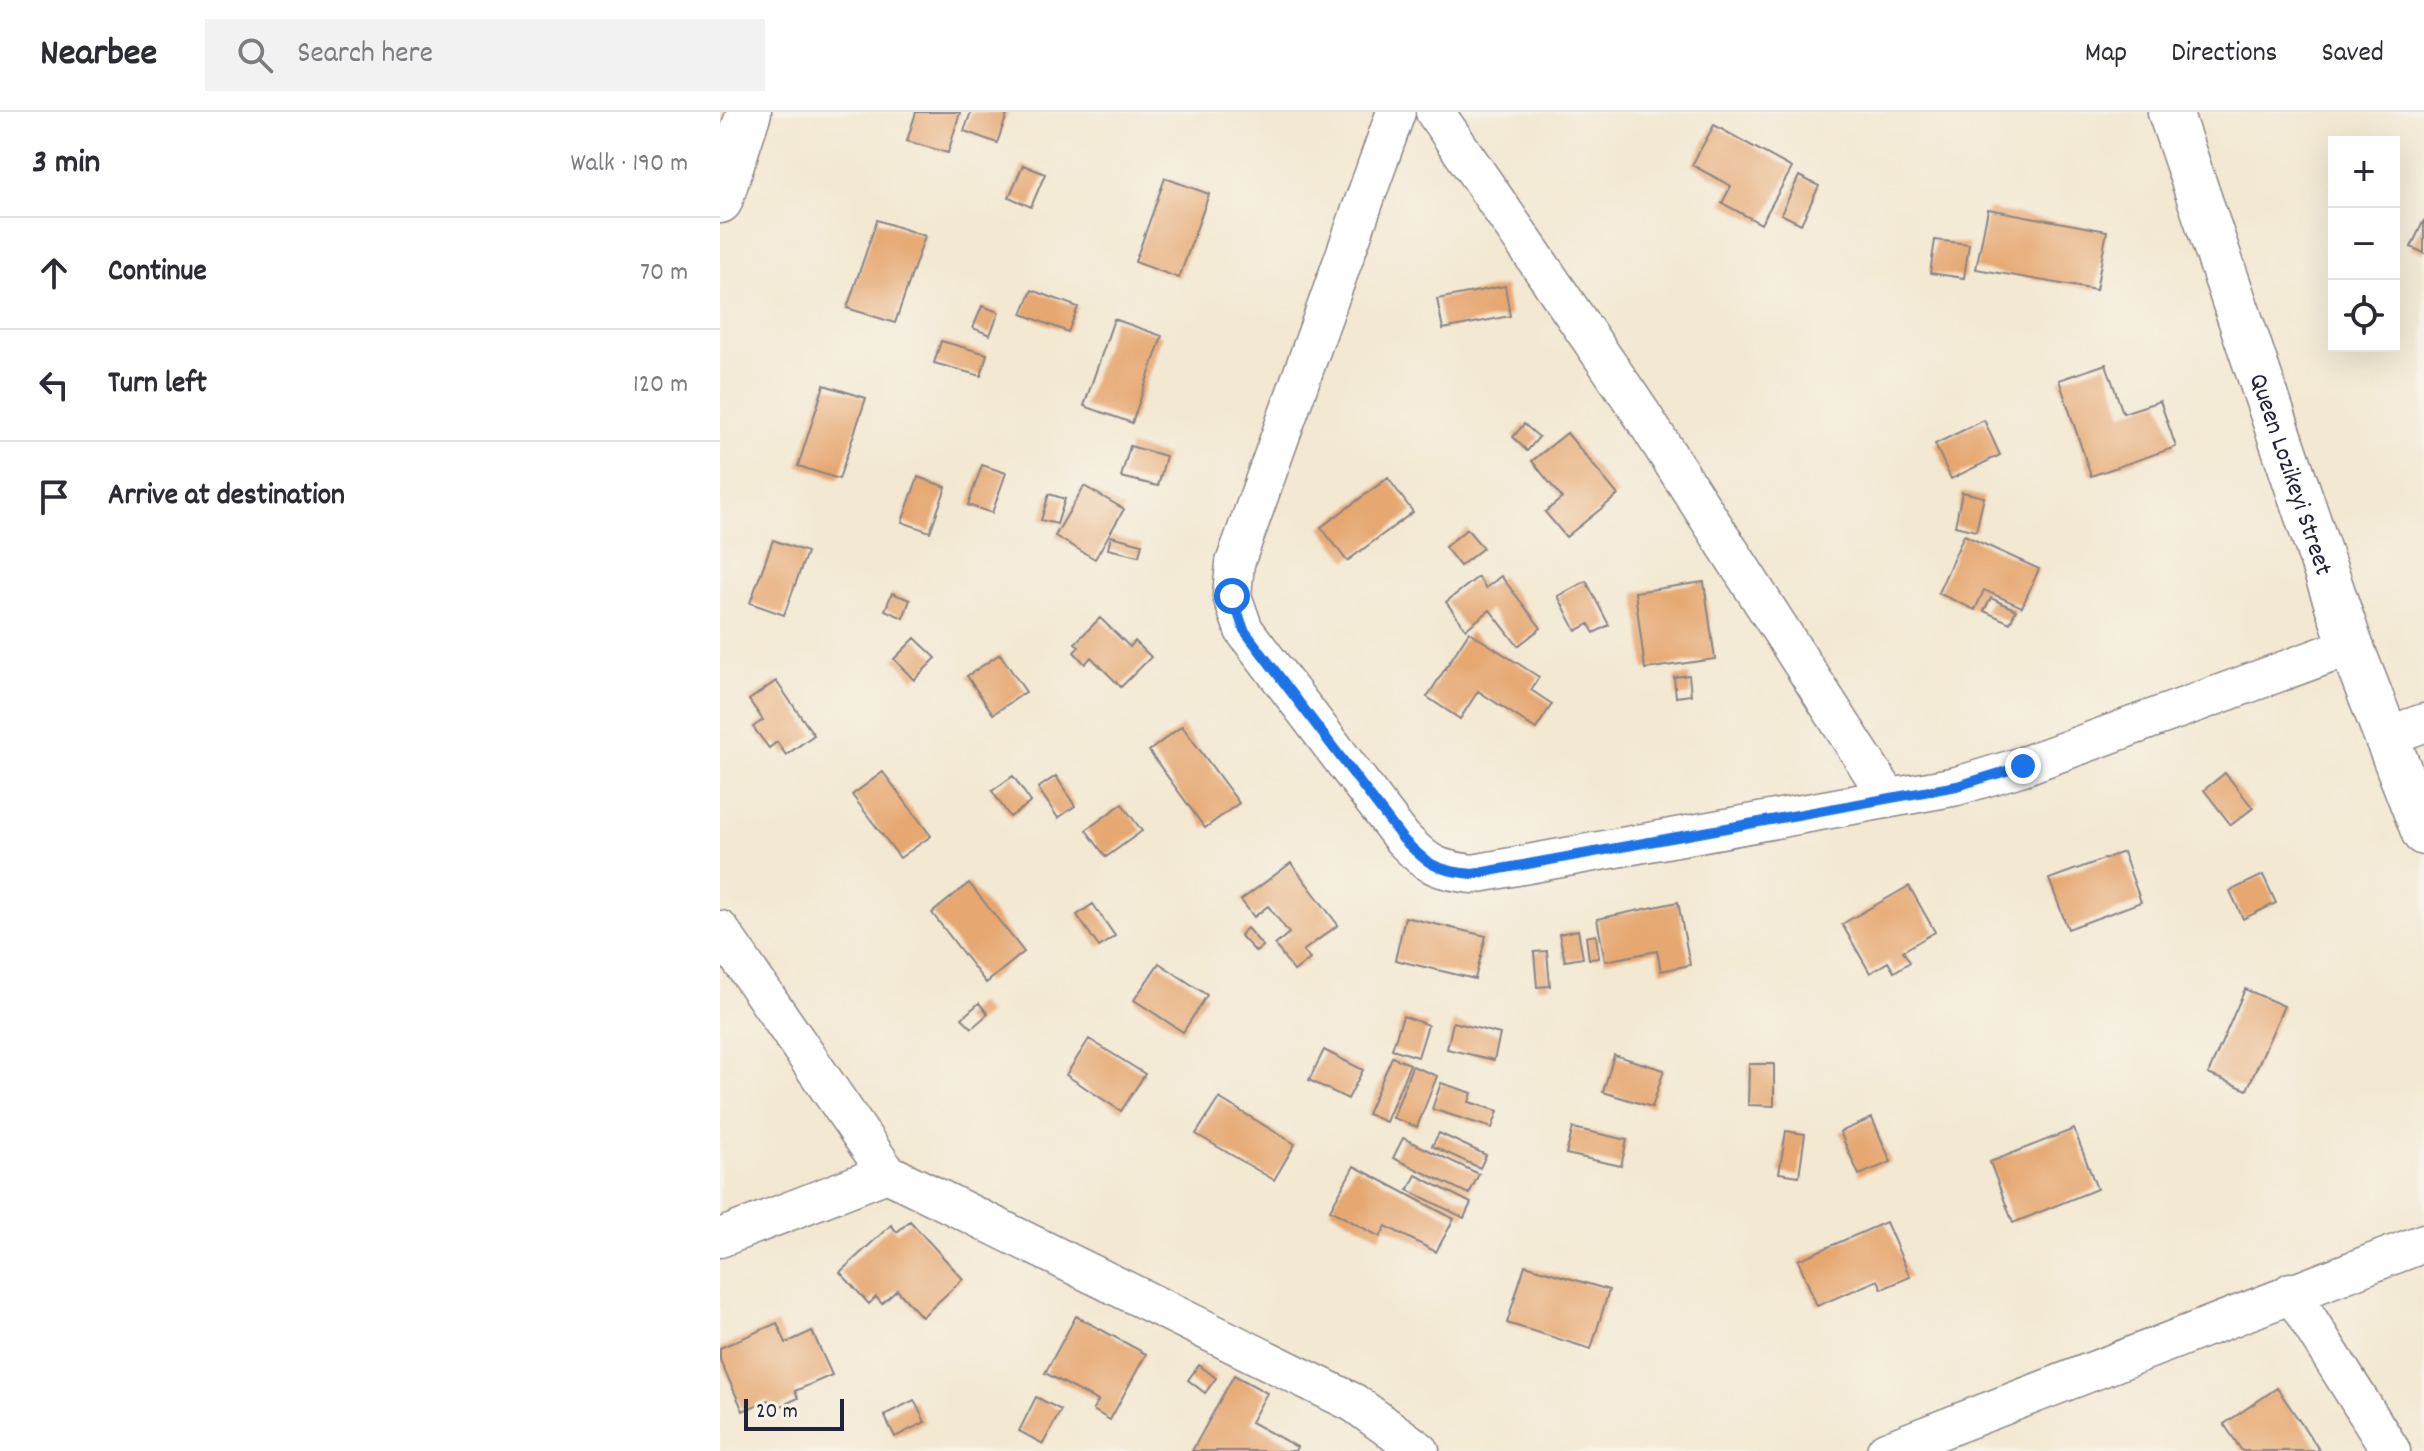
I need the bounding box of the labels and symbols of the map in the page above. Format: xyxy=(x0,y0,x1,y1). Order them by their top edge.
street label: Queen Lozikeyi Street xyxy=(2238,369,2341,581)
route start xyxy=(1214,578,1250,614)
route end xyxy=(2005,748,2041,784)
scale bar xyxy=(744,1395,844,1431)

